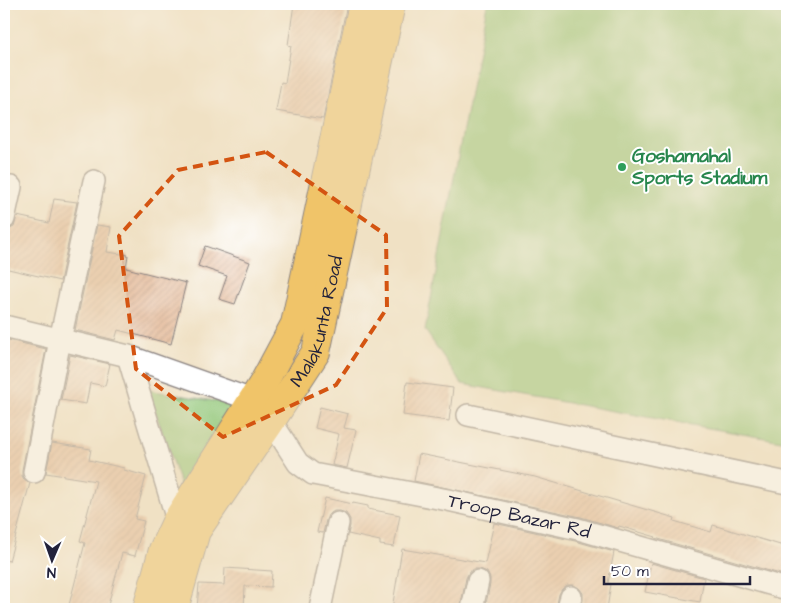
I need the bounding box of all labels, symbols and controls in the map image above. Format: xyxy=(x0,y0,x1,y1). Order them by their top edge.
place label: Goshamahal Sports Stadium xyxy=(631,143,769,192)
marker: Goshamahal Sports Stadium xyxy=(616,161,628,173)
street label: Malakunta Road xyxy=(283,253,350,392)
street label: Troop Bazar Rd xyxy=(445,487,594,546)
north arrow xyxy=(28,536,78,586)
scale bar xyxy=(604,553,750,585)
text: 50 m xyxy=(611,561,649,582)
text: N xyxy=(47,562,56,582)

